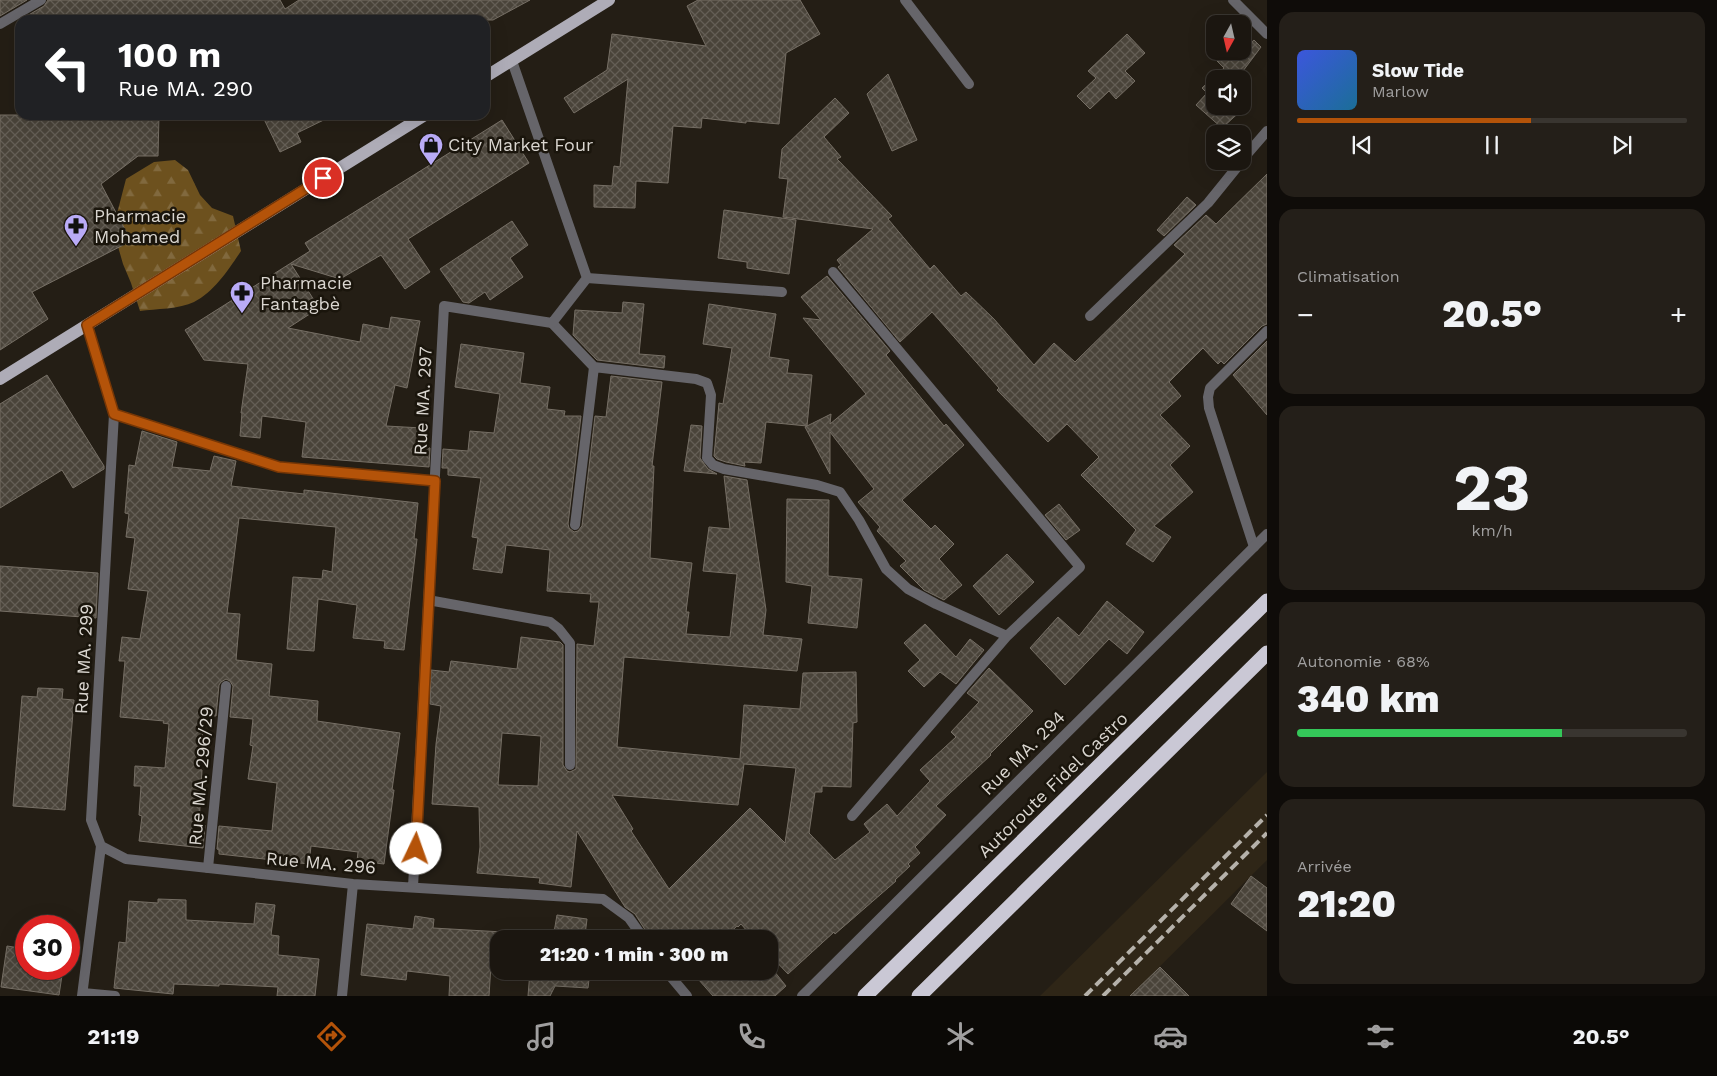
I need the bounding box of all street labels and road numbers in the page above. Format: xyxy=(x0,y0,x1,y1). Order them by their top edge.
street label: Rue MA. 297 xyxy=(409,346,436,456)
street label: Rue MA. 299 xyxy=(70,603,97,715)
street label: Rue MA. 296/29 xyxy=(184,705,217,846)
street label: Rue MA. 294 xyxy=(976,706,1069,799)
street label: Autoroute Fidel Castro xyxy=(973,708,1132,862)
street label: Rue MA. 296 xyxy=(265,847,377,878)

